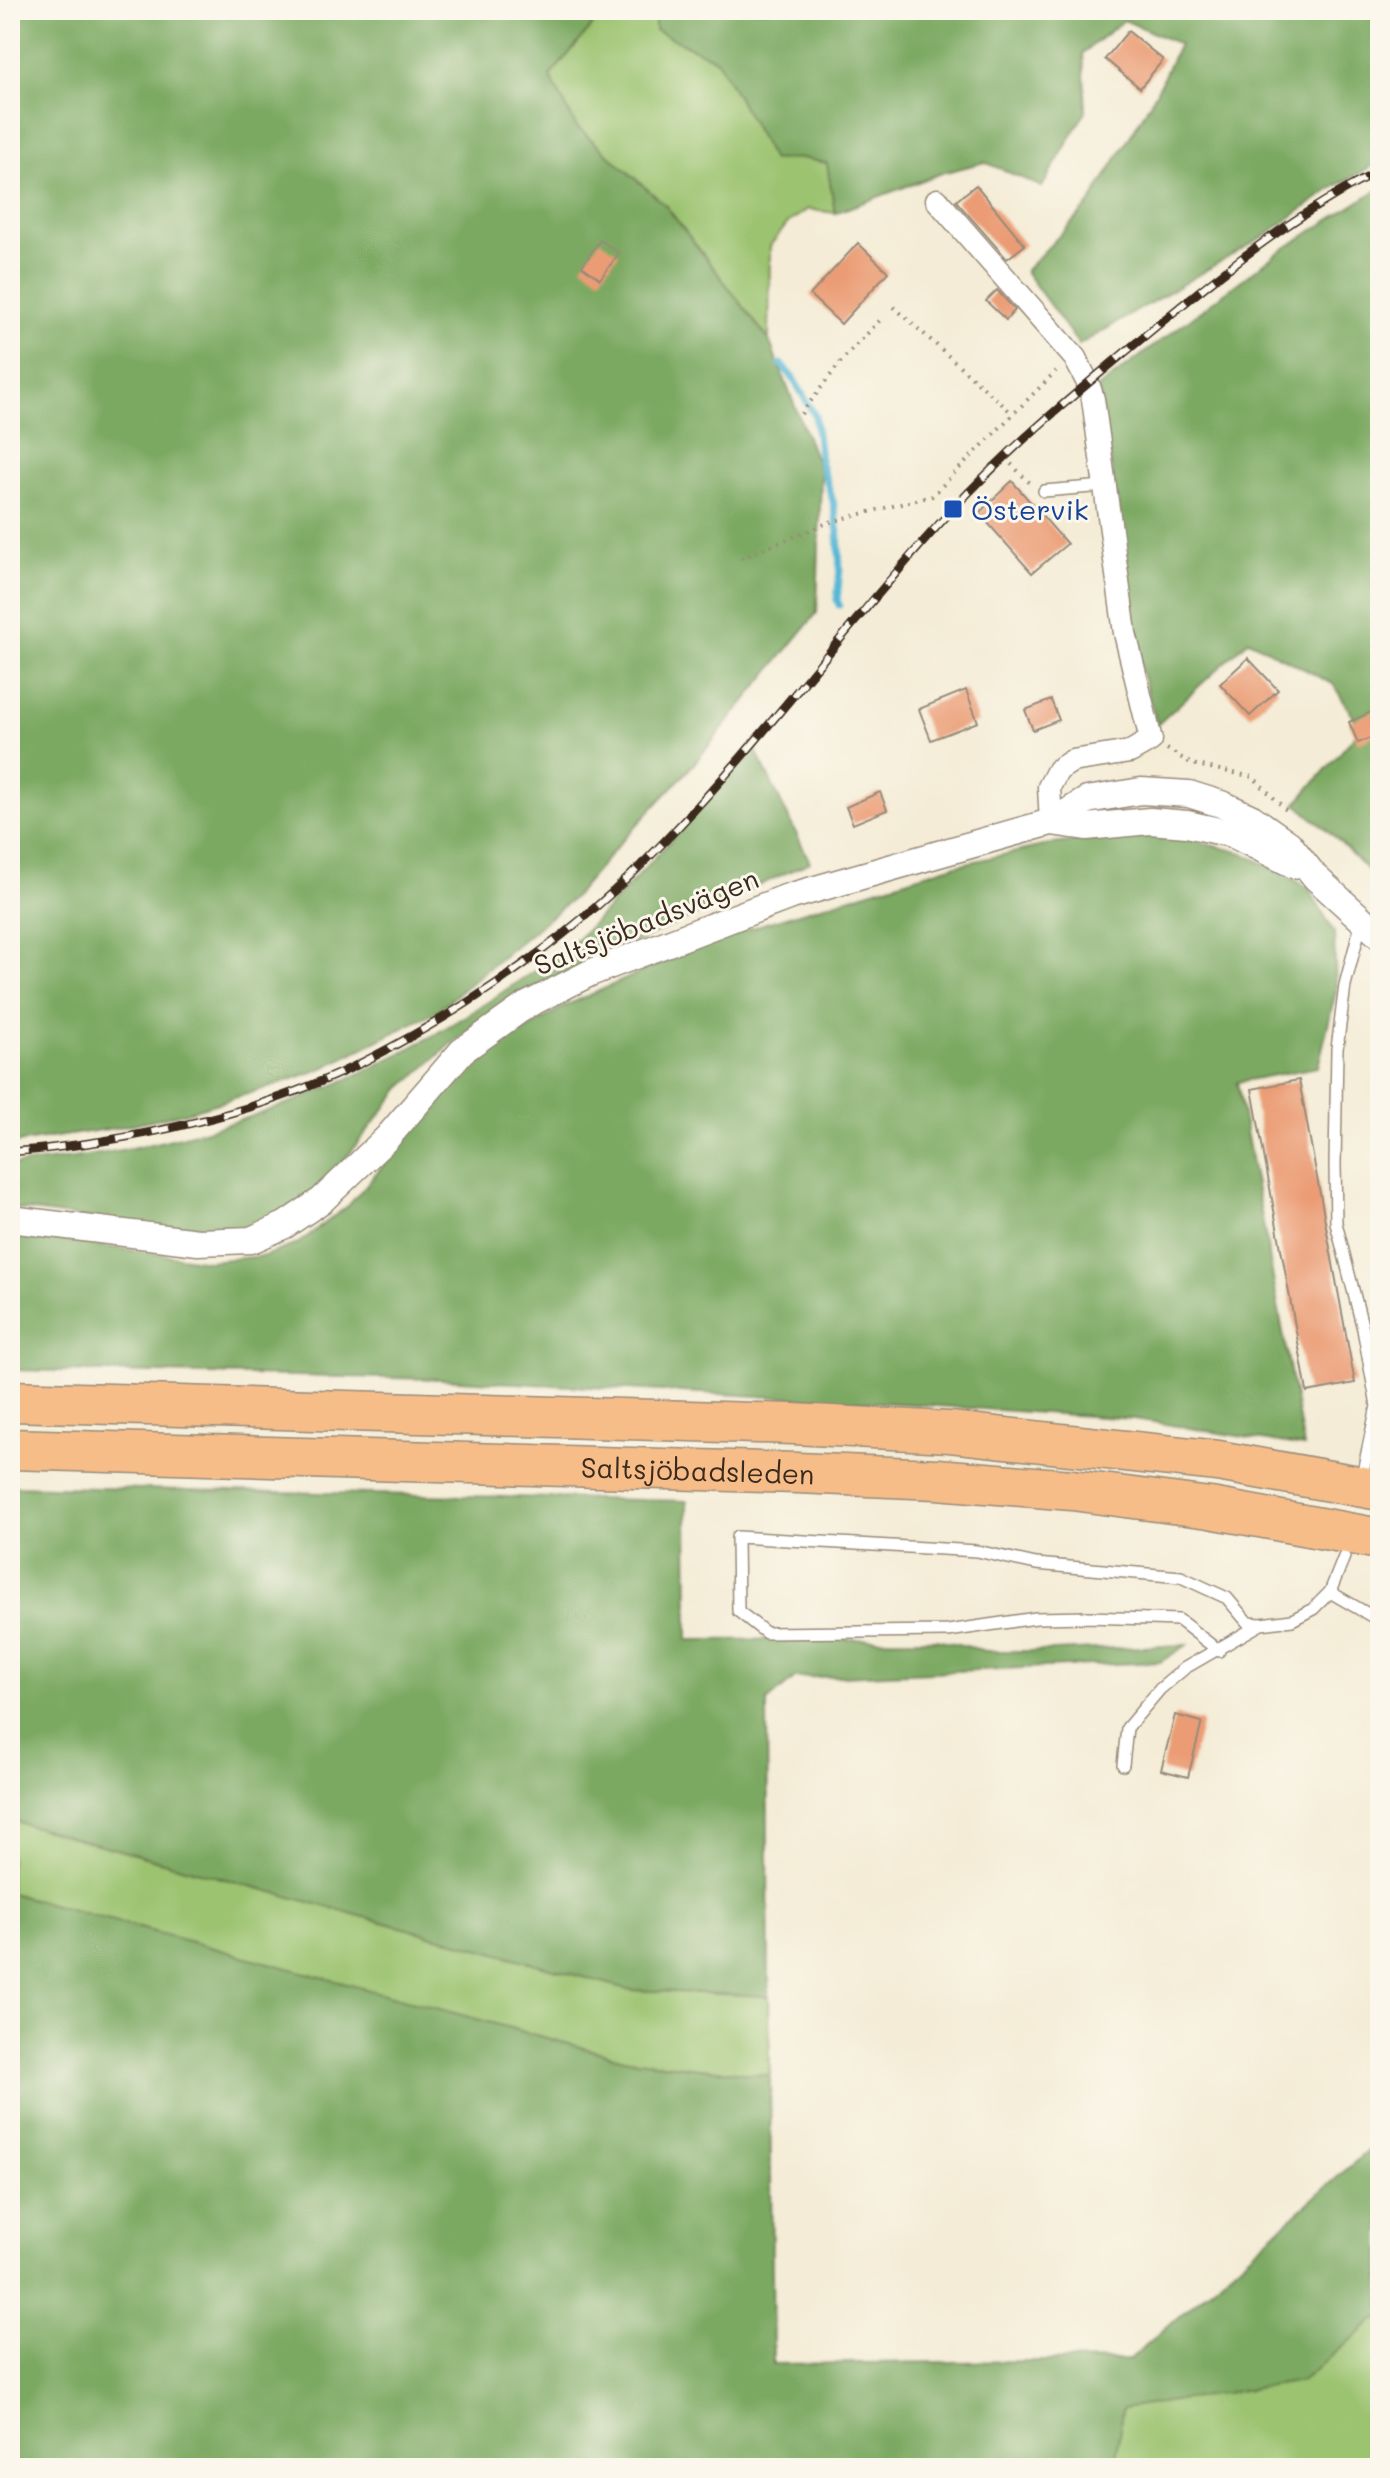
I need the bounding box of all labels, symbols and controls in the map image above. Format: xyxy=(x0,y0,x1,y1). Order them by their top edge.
place label: Östervik xyxy=(971,491,1089,527)
marker: Östervik xyxy=(942,498,964,520)
street label: Saltsjöbadsvägen xyxy=(528,860,764,982)
street label: Saltsjöbadsleden xyxy=(580,1448,815,1492)

